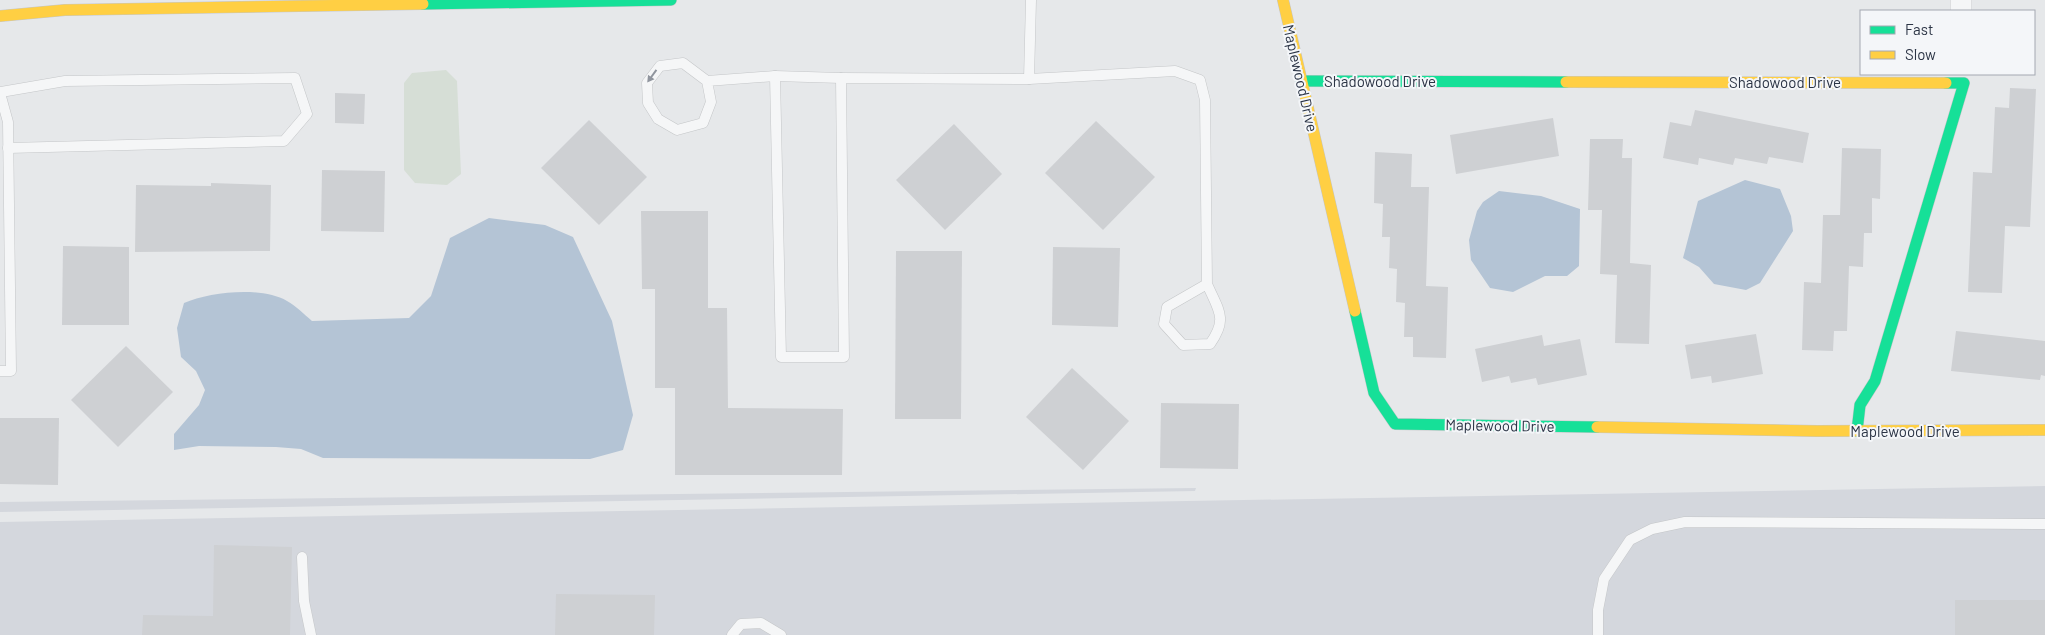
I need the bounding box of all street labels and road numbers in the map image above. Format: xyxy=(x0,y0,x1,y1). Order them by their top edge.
street label: Maplewood Drive xyxy=(1280,23,1322,133)
street label: Shadowood Drive xyxy=(1324,72,1436,90)
street label: Shadowood Drive xyxy=(1729,73,1841,91)
street label: Maplewood Drive xyxy=(1445,415,1555,435)
street label: Maplewood Drive xyxy=(1850,422,1960,440)

